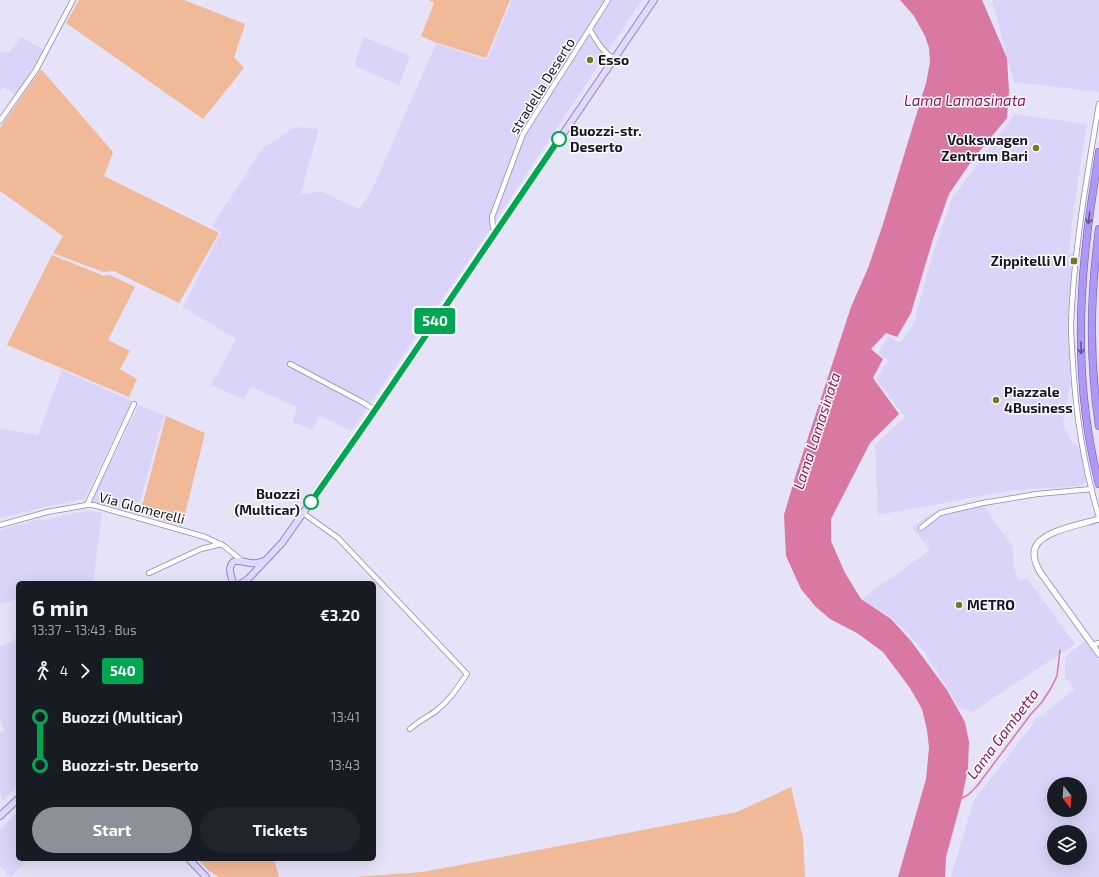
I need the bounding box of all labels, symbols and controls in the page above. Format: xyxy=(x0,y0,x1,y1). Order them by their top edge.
street label: stradella Deserto xyxy=(505,34,578,137)
place label: Esso xyxy=(598,51,629,68)
marker: Esso xyxy=(585,55,595,65)
water label: Lama Lamasinata xyxy=(904,91,1026,109)
place label: Buozzi-str. Deserto xyxy=(570,122,642,155)
marker: Buozzi-str. Deserto xyxy=(551,131,567,147)
place label: Volkswagen Zentrum Bari xyxy=(941,131,1028,164)
marker: Volkswagen Zentrum Bari xyxy=(1031,143,1041,153)
one-way arrow xyxy=(1085,211,1093,224)
place label: Zippitelli VI xyxy=(991,252,1066,269)
marker: Zippitelli VI xyxy=(1069,256,1079,266)
line badge: 540 xyxy=(412,308,458,334)
text: 540 xyxy=(422,312,448,329)
one-way arrow xyxy=(1077,341,1085,354)
water label: Lama Lamasinata xyxy=(789,370,843,491)
place label: Piazzale 4Business xyxy=(1004,383,1073,416)
marker: Piazzale 4Business xyxy=(991,395,1001,405)
place label: Buozzi (Multicar) xyxy=(234,485,300,518)
street label: Via Glomerelli xyxy=(97,488,187,527)
marker: Buozzi (Multicar) xyxy=(303,494,319,510)
text: 6 min xyxy=(32,594,88,620)
place label: METRO xyxy=(967,596,1015,613)
marker: METRO xyxy=(954,600,964,610)
text: €3.20 xyxy=(320,606,360,624)
text: 13:37 – 13:43 · Bus xyxy=(32,622,136,638)
icon: walk xyxy=(32,660,54,682)
icon: forward xyxy=(74,660,96,682)
text: 540 xyxy=(110,662,135,679)
text: 4 xyxy=(60,663,68,679)
water label: Lama Gambetta xyxy=(962,685,1042,782)
text: Buozzi (Multicar) xyxy=(62,708,183,726)
text: 13:41 xyxy=(331,709,360,725)
text: Buozzi-str. Deserto xyxy=(62,756,199,774)
text: 13:43 xyxy=(329,757,360,773)
north arrow xyxy=(1047,777,1087,817)
map controls xyxy=(1047,777,1087,865)
button: Start xyxy=(32,807,192,853)
button: Tickets xyxy=(200,807,360,853)
button: layers xyxy=(1047,825,1087,865)

